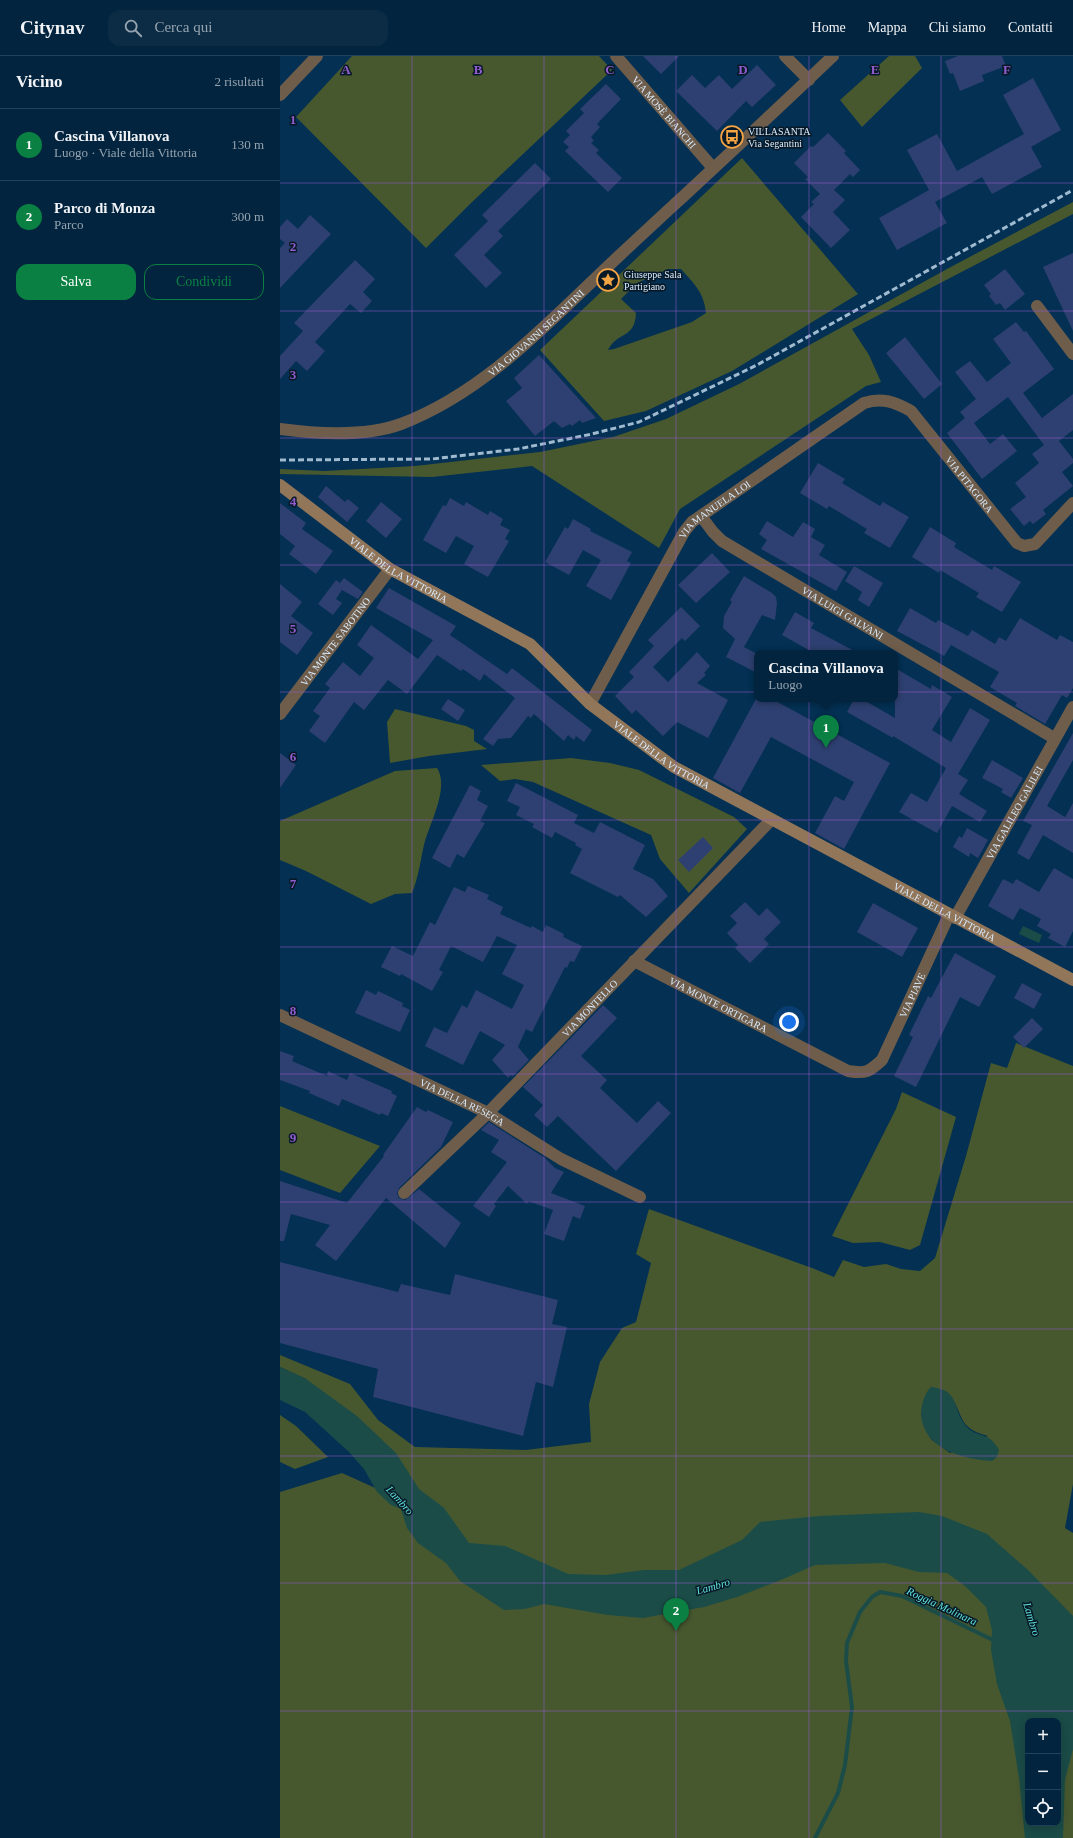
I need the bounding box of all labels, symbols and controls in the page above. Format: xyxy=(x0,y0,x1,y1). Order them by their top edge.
search box xyxy=(108,10,388,46)
text: Citynav xyxy=(20,17,84,38)
icon: search xyxy=(122,17,144,39)
text: Cerca qui xyxy=(154,19,212,35)
text: Home xyxy=(812,20,846,35)
text: Mappa xyxy=(868,20,907,35)
text: Chi siamo xyxy=(929,20,986,35)
text: Contatti xyxy=(1008,20,1053,35)
text: A xyxy=(341,62,351,77)
text: B xyxy=(474,62,483,77)
text: C xyxy=(605,62,615,77)
text: D xyxy=(738,62,748,77)
text: E xyxy=(871,62,879,77)
text: F xyxy=(1003,62,1011,77)
text: Vicino xyxy=(16,72,63,91)
text: 2 risultati xyxy=(215,74,264,89)
street label: VIA MOSÈ BIANCHI xyxy=(630,74,698,151)
text: 1 xyxy=(290,112,296,127)
bus stop icon: VILLASANTA Via Segantini xyxy=(719,124,745,150)
place label: VILLASANTA Via Segantini xyxy=(748,126,811,149)
text: Cascina Villanova xyxy=(54,128,169,144)
text: 1 xyxy=(26,137,32,152)
text: 130 m xyxy=(231,137,264,152)
text: Luogo · Viale della Vittoria xyxy=(54,145,197,160)
text: Parco di Monza xyxy=(54,200,155,216)
text: 2 xyxy=(26,209,32,224)
text: 300 m xyxy=(231,209,264,224)
text: Parco xyxy=(54,217,84,232)
text: 2 xyxy=(290,239,296,254)
button: Salva xyxy=(16,264,136,300)
button: Condividi xyxy=(144,264,264,300)
place icon: Giuseppe Sala Partigiano xyxy=(595,267,621,293)
place label: Giuseppe Sala Partigiano xyxy=(624,269,682,292)
street label: VIA GIOVANNI SEGANTINI xyxy=(486,287,586,379)
text: 3 xyxy=(290,367,297,382)
street label: VIA PITAGORA xyxy=(943,454,996,516)
street label: VIA MANUELA LOI xyxy=(677,478,752,540)
text: 4 xyxy=(290,494,297,509)
street label: VIALE DELLA VITTORIA xyxy=(347,535,450,605)
street label: VIA LUIGI GALVANI xyxy=(800,585,885,641)
street label: VIA MONTE SABOTINO xyxy=(298,595,373,688)
text: 5 xyxy=(290,621,297,636)
popup xyxy=(754,650,898,702)
text: Cascina Villanova xyxy=(768,660,884,676)
text: Luogo xyxy=(768,677,802,692)
pin: 1 xyxy=(813,715,839,748)
street label: VIALE DELLA VITTORIA xyxy=(611,718,712,792)
text: 6 xyxy=(290,749,297,764)
street label: VIA GALILEO GALILEI xyxy=(984,764,1045,861)
text: 7 xyxy=(290,876,297,891)
street label: VIALE DELLA VITTORIA xyxy=(892,880,998,944)
street label: VIA PIAVE xyxy=(897,971,927,1019)
street label: VIA MONTE ORTIGARA xyxy=(667,975,770,1035)
street label: VIA MONTELLO xyxy=(560,978,620,1039)
text: 8 xyxy=(290,1003,297,1018)
your location xyxy=(779,1012,799,1032)
street label: VIA DELLA RESEGA xyxy=(418,1077,507,1128)
text: 9 xyxy=(290,1130,297,1145)
water label: Lambro xyxy=(383,1482,416,1517)
water label: Lambro xyxy=(694,1575,732,1597)
water label: Roggia Molinara xyxy=(904,1584,979,1628)
pin: 2 xyxy=(663,1598,689,1631)
water label: Lambro xyxy=(1021,1600,1043,1638)
map controls xyxy=(1025,1718,1061,1826)
button: + xyxy=(1025,1718,1061,1754)
button: − xyxy=(1025,1754,1061,1790)
button: locate xyxy=(1025,1790,1061,1826)

